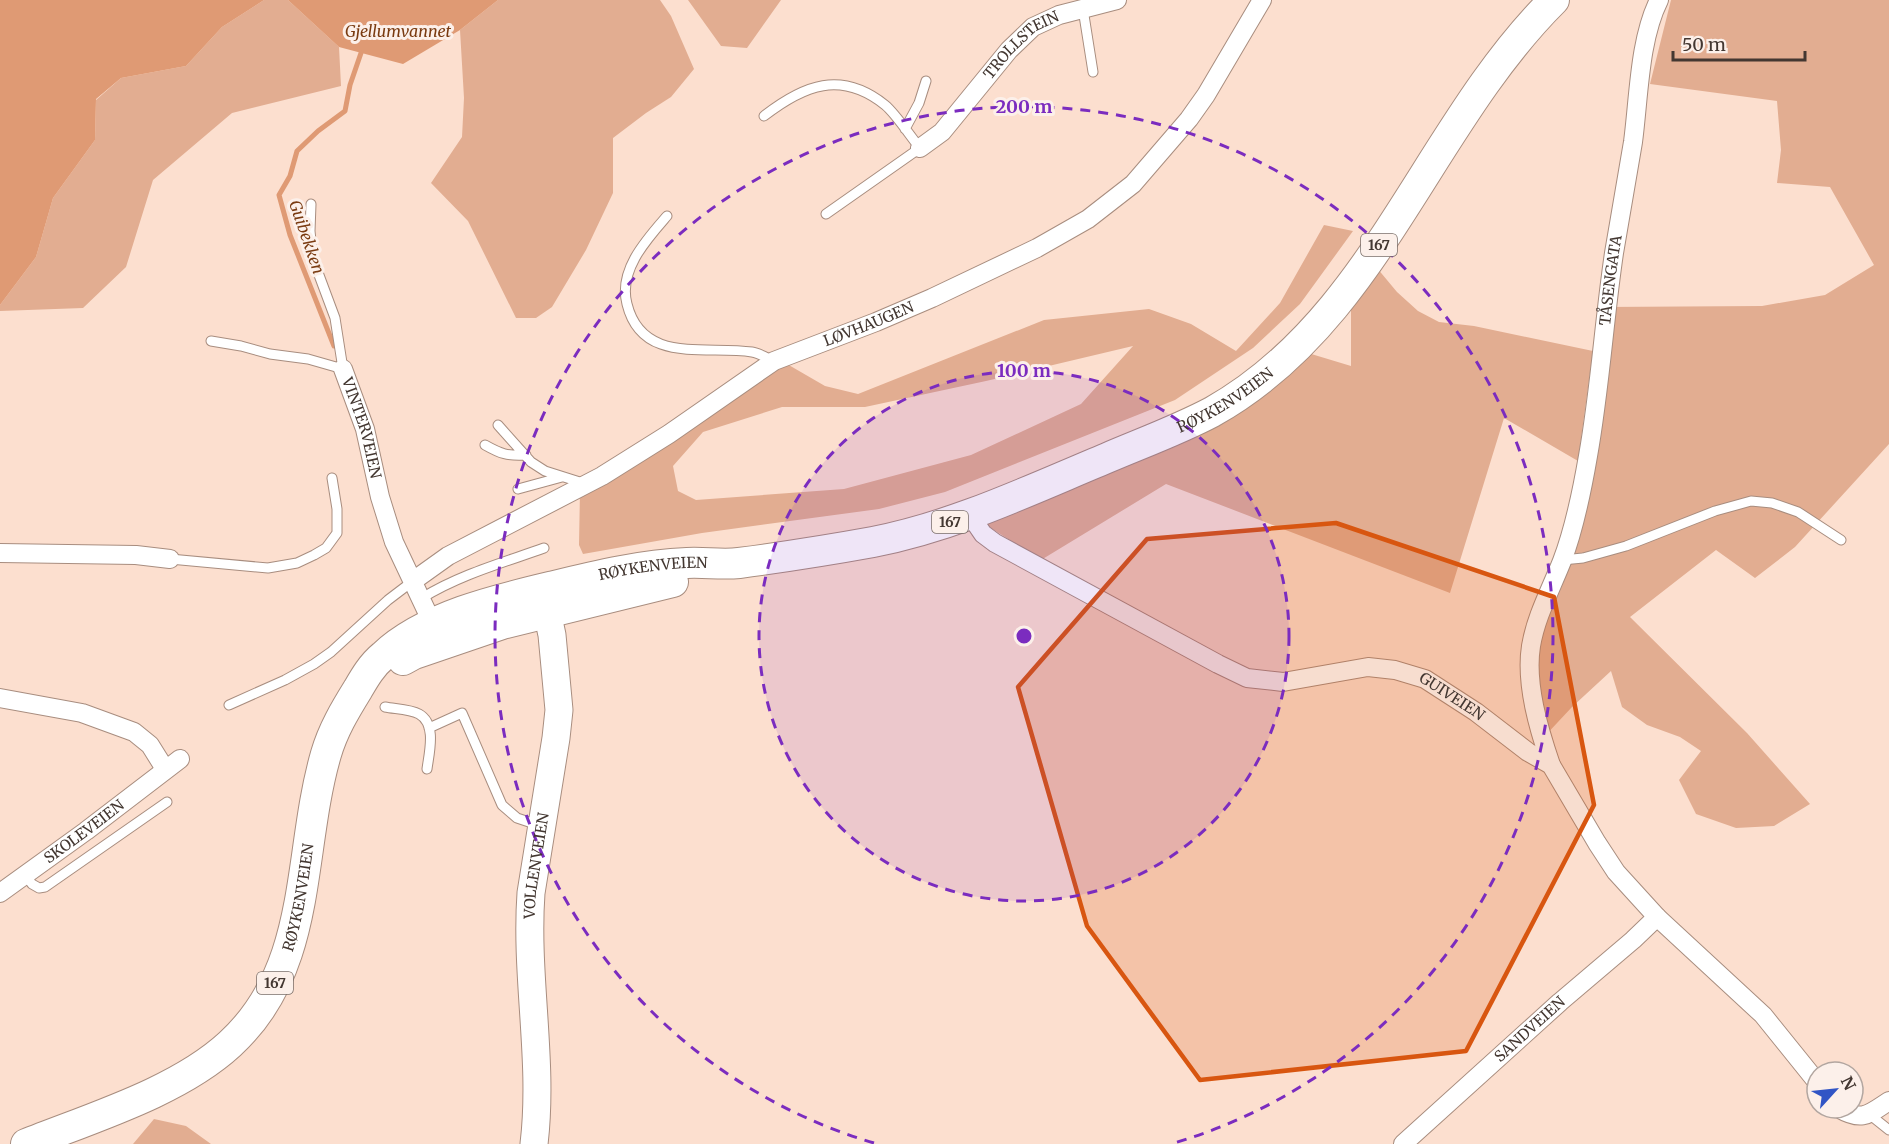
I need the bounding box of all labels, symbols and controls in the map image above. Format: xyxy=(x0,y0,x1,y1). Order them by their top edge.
street label: TROLLSTEIN xyxy=(979,6,1062,83)
water label: Gjellumvannet xyxy=(345,21,452,41)
scale bar xyxy=(1673,24,1805,62)
text: 50 m xyxy=(1682,33,1726,56)
text: 200 m xyxy=(996,95,1052,118)
water label: Guibekken xyxy=(285,197,329,277)
street label: TÅSENGATA xyxy=(1594,233,1626,326)
road number: 167 xyxy=(1361,234,1397,256)
street label: LØVHAUGEN xyxy=(821,297,917,350)
text: 100 m xyxy=(997,359,1051,382)
street label: RØYKENVEIEN xyxy=(1174,363,1277,437)
street label: VINTERVEIEN xyxy=(338,374,386,480)
road number: 167 xyxy=(932,511,968,533)
street label: RØYKENVEIEN xyxy=(597,553,708,584)
centre of rings xyxy=(1014,626,1034,646)
street label: GUIVEIEN xyxy=(1416,668,1489,725)
street label: SKOLEVEIEN xyxy=(40,795,128,867)
street label: VOLLENVEIEN xyxy=(520,811,553,920)
street label: RØYKENVEIEN xyxy=(278,842,318,954)
road number: 167 xyxy=(257,972,293,994)
street label: SANDVEIEN xyxy=(1490,992,1569,1066)
north arrow xyxy=(1805,1060,1865,1120)
text: N xyxy=(1837,1073,1860,1094)

